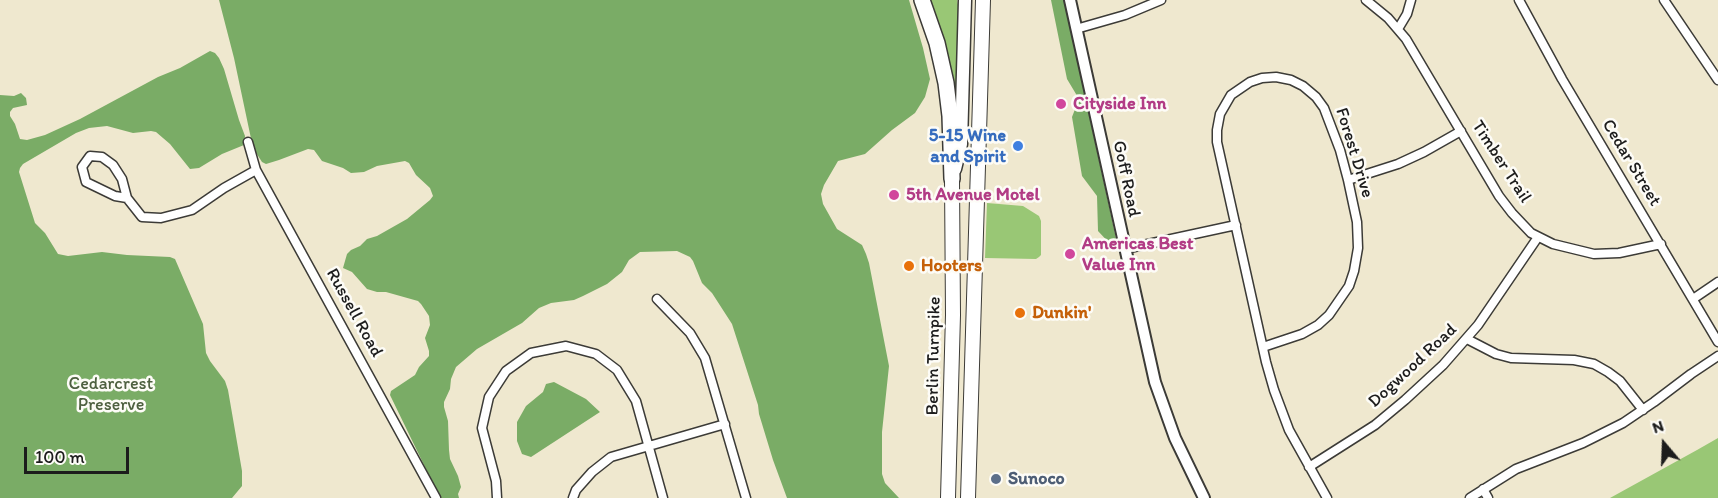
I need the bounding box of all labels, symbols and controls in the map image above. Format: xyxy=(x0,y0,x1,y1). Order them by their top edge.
place label: Cityside Inn xyxy=(1073,93,1166,115)
marker: Cityside Inn xyxy=(1054,97,1068,111)
street label: Forest Drive xyxy=(1330,105,1378,201)
street label: Cedar Street xyxy=(1597,116,1665,210)
street label: Timber Trail xyxy=(1466,117,1536,207)
place label: 5-15 Wine and Spirit xyxy=(929,125,1006,168)
marker: 5-15 Wine and Spirit xyxy=(1011,139,1025,153)
street label: Goff Road xyxy=(1107,139,1145,219)
place label: 5th Avenue Motel xyxy=(906,184,1039,206)
marker: 5th Avenue Motel xyxy=(887,188,901,202)
place label: Americas Best Value Inn xyxy=(1082,233,1193,276)
marker: Americas Best Value Inn xyxy=(1063,247,1077,261)
place label: Hooters xyxy=(921,255,982,277)
marker: Hooters xyxy=(902,259,916,273)
street label: Russell Road xyxy=(321,265,387,361)
street label: Berlin Turnpike xyxy=(922,296,946,416)
place label: Dunkin' xyxy=(1032,302,1091,324)
marker: Dunkin' xyxy=(1013,306,1027,320)
street label: Dogwood Road xyxy=(1364,319,1462,413)
park label: Cedarcrest Preserve xyxy=(69,373,153,416)
north arrow xyxy=(1634,414,1694,474)
text: N xyxy=(1650,416,1666,437)
scale bar xyxy=(27,435,132,473)
text: 100 m xyxy=(35,446,85,468)
place label: Sunoco xyxy=(1008,468,1065,490)
marker: Sunoco xyxy=(989,472,1003,486)

